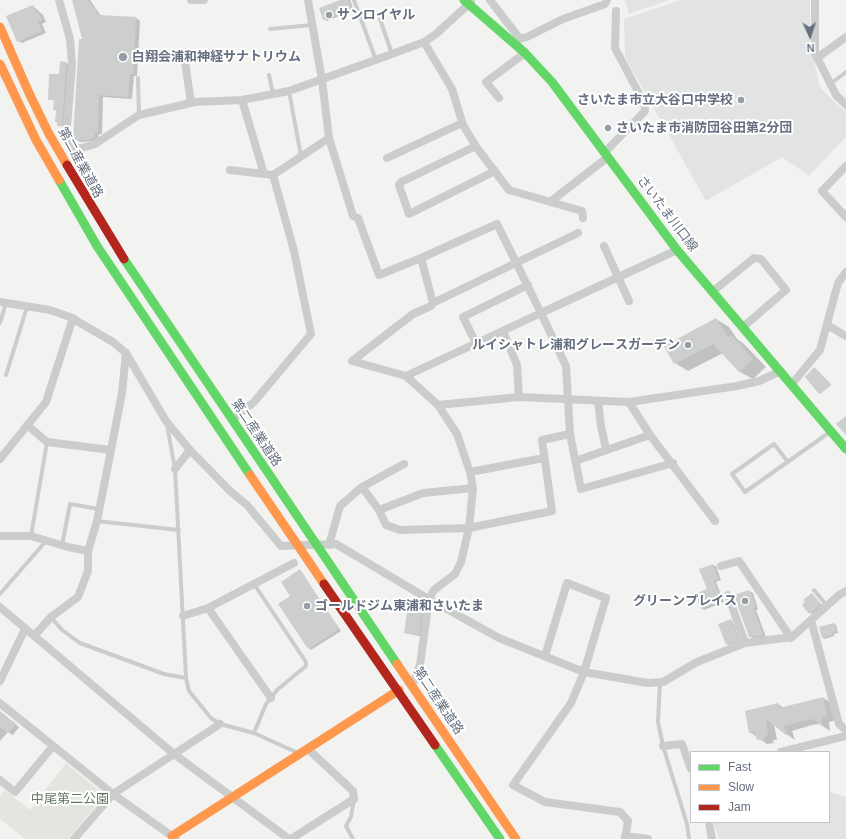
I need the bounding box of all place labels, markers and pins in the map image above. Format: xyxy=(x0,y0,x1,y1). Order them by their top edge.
place label: サンロイヤル xyxy=(337,7,415,23)
marker: サンロイヤル xyxy=(324,10,334,20)
place label: 白翔会浦和神経サナトリウム xyxy=(132,49,301,65)
marker: 白翔会浦和神経サナトリウム xyxy=(117,51,129,63)
place label: さいたま市立大谷口中学校 xyxy=(577,92,733,108)
marker: さいたま市立大谷口中学校 xyxy=(736,95,746,105)
place label: さいたま市消防団谷田第2分団 xyxy=(616,120,792,136)
marker: さいたま市消防団谷田第2分団 xyxy=(603,123,613,133)
place label: ルイシャトレ浦和グレースガーデン xyxy=(472,337,680,353)
marker: ルイシャトレ浦和グレースガーデン xyxy=(683,340,693,350)
place label: グリーンプレイス xyxy=(633,593,737,609)
marker: グリーンプレイス xyxy=(740,596,750,606)
place label: ゴールドジム東浦和さいたま xyxy=(315,598,484,614)
marker: ゴールドジム東浦和さいたま xyxy=(302,601,312,611)

